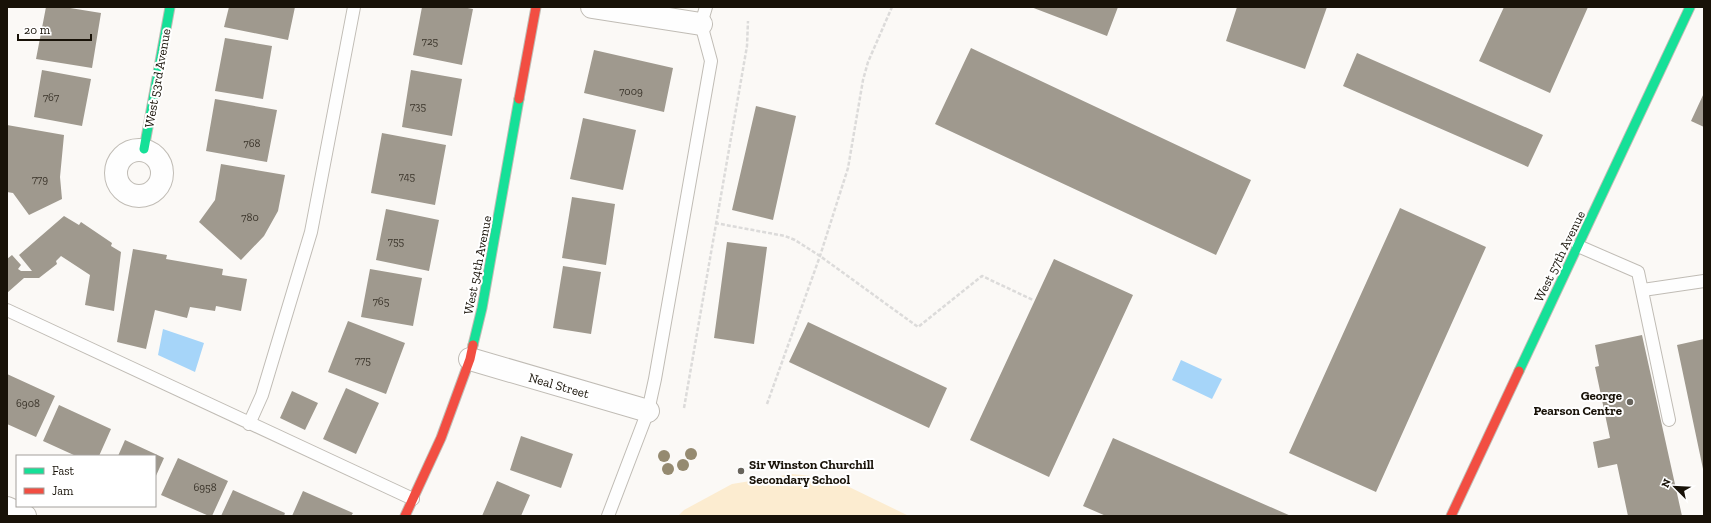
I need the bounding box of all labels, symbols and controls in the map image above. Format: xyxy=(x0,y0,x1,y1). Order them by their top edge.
scale bar xyxy=(18,16,91,42)
text: 20 m xyxy=(24,23,51,37)
street label: West 53rd Avenue xyxy=(141,27,174,129)
house number: 725 xyxy=(422,35,439,48)
house number: 7009 xyxy=(619,85,643,98)
house number: 767 xyxy=(43,91,59,104)
house number: 735 xyxy=(410,100,426,113)
house number: 768 xyxy=(244,137,261,150)
house number: 745 xyxy=(399,170,416,183)
house number: 779 xyxy=(32,173,48,186)
street label: West 57th Avenue xyxy=(1531,208,1588,304)
house number: 780 xyxy=(241,211,259,224)
street label: West 54th Avenue xyxy=(461,214,494,316)
house number: 755 xyxy=(388,235,405,248)
house number: 765 xyxy=(373,295,390,308)
house number: 775 xyxy=(355,354,371,367)
street label: Neal Street xyxy=(527,370,591,401)
place label: George Pearson Centre xyxy=(1533,388,1623,418)
house number: 6908 xyxy=(16,397,40,410)
marker: George Pearson Centre xyxy=(1625,397,1635,407)
legend xyxy=(16,455,156,507)
place label: Sir Winston Churchill Secondary School xyxy=(749,457,874,487)
text: Fast xyxy=(52,464,75,478)
marker: Sir Winston Churchill Secondary School xyxy=(736,466,746,476)
north arrow xyxy=(1655,467,1695,507)
text: N xyxy=(1659,476,1674,490)
house number: 6958 xyxy=(193,481,217,494)
text: Jam xyxy=(52,484,74,498)

